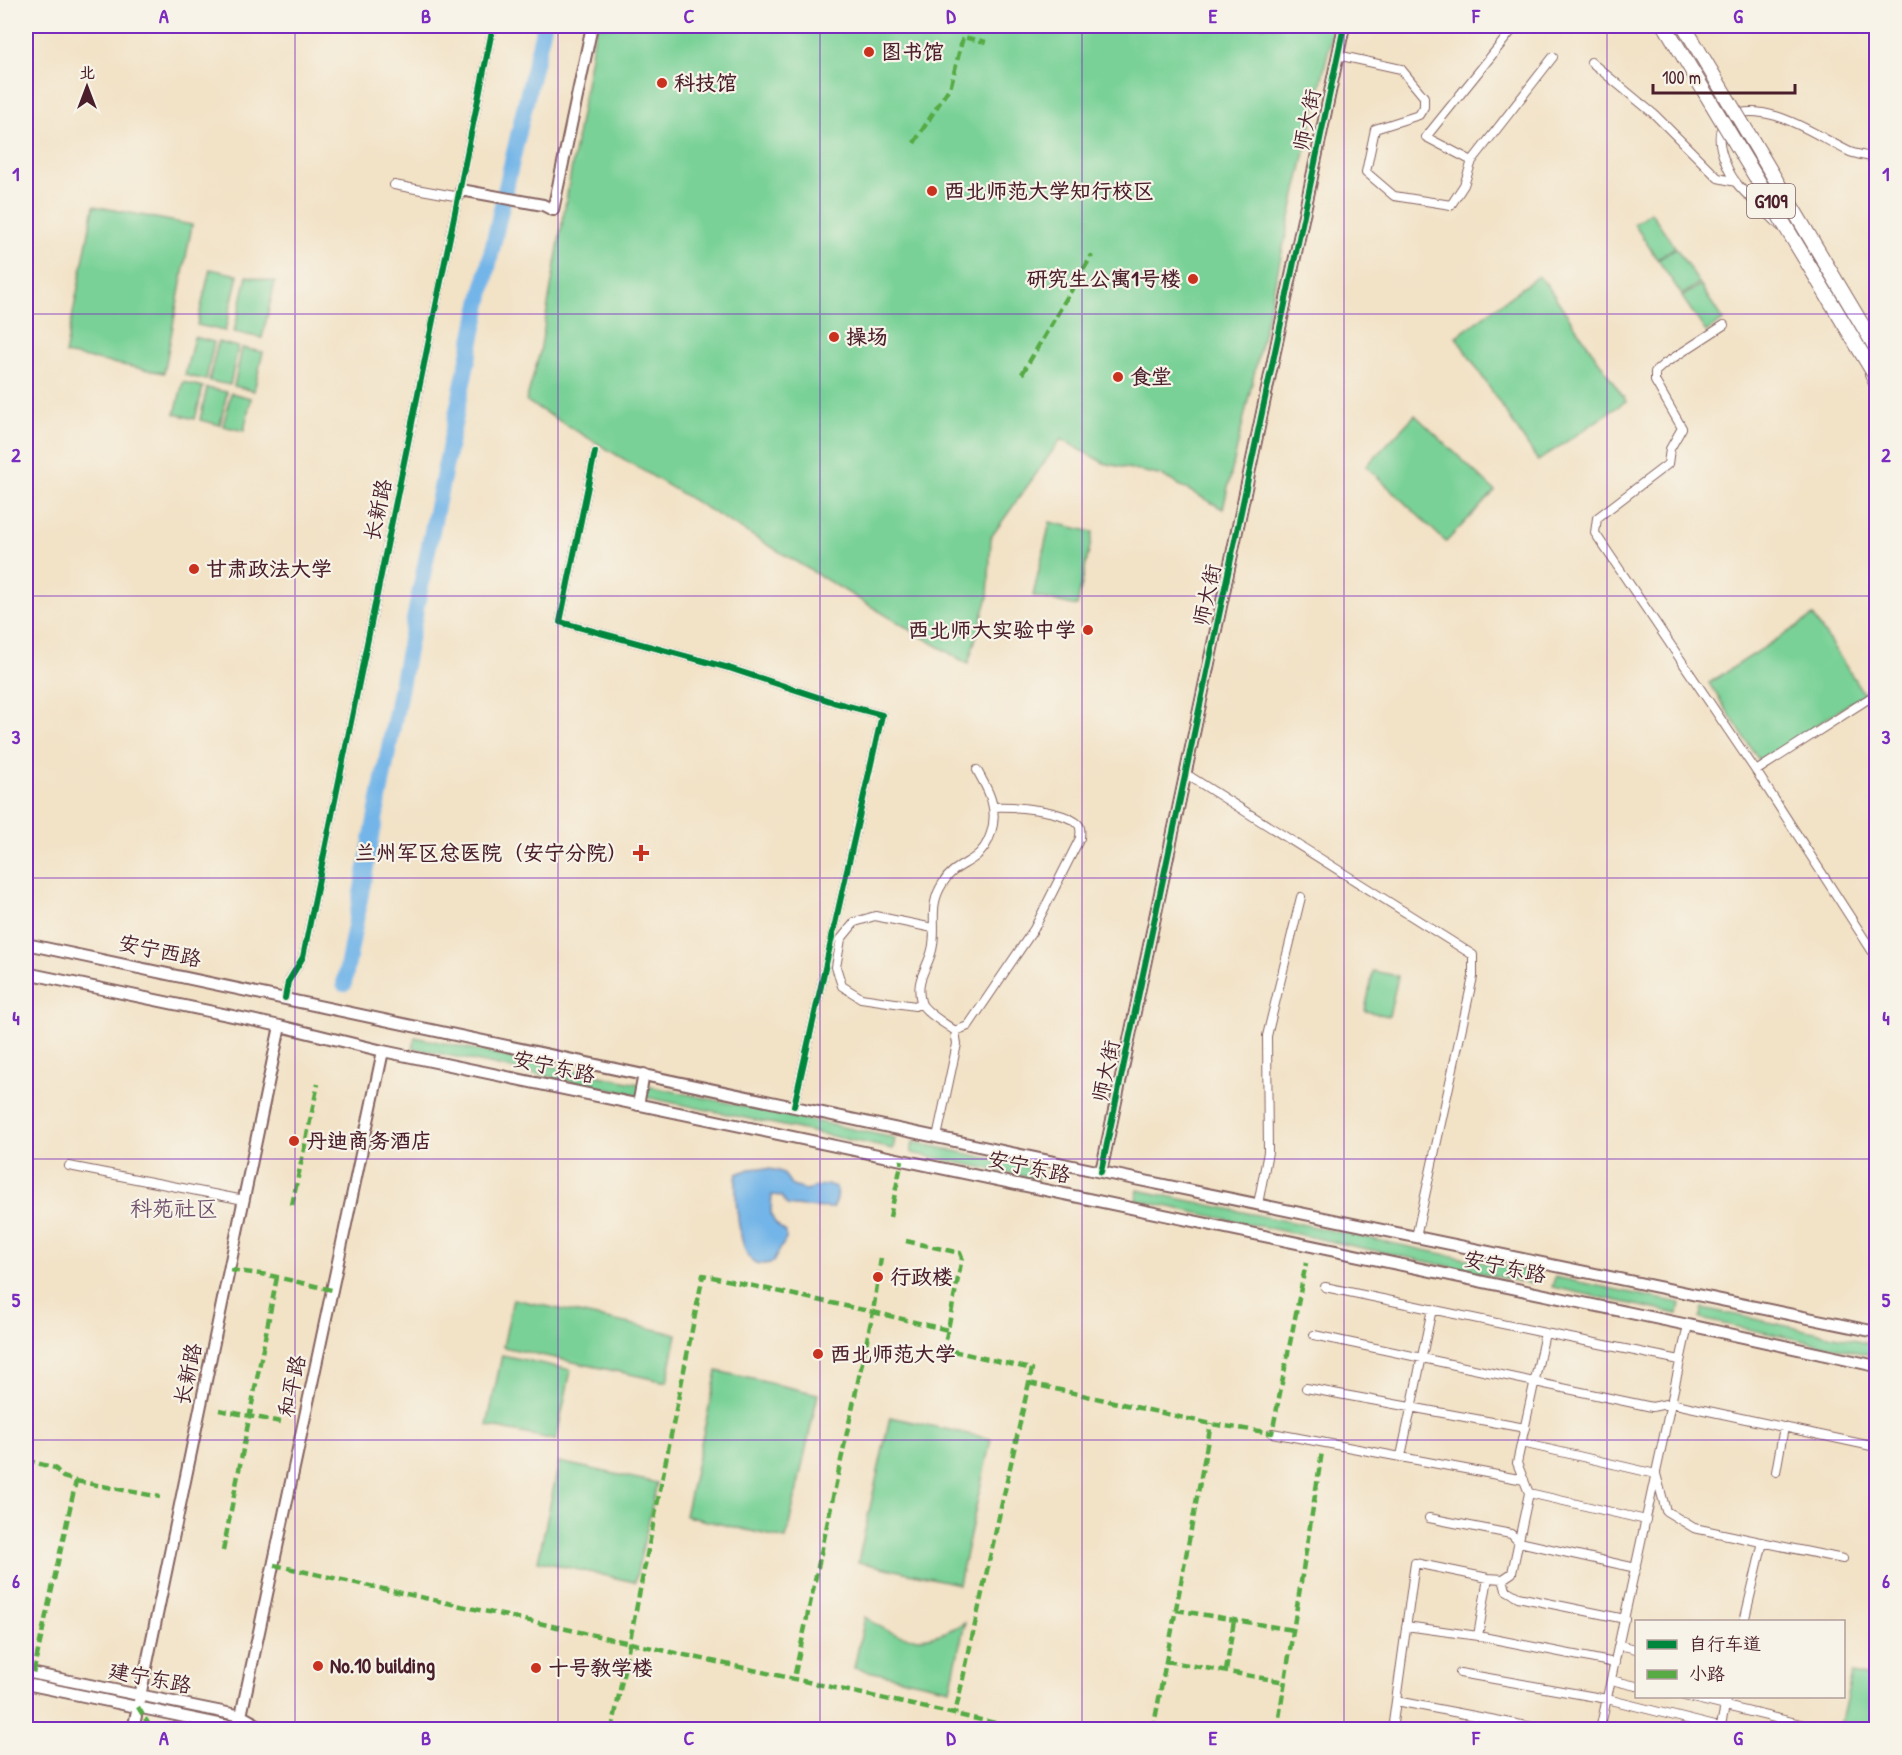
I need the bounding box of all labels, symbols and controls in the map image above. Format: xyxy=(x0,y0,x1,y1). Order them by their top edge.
text: A xyxy=(159,2,169,29)
text: B xyxy=(421,2,431,29)
text: C xyxy=(684,2,695,29)
text: D xyxy=(946,2,956,29)
text: E xyxy=(1209,2,1218,29)
text: F xyxy=(1471,2,1481,29)
text: G xyxy=(1733,2,1743,29)
place label: 图书馆 xyxy=(881,37,944,66)
marker: 图书馆 xyxy=(862,45,876,59)
north arrow xyxy=(57,57,117,117)
scale bar xyxy=(1653,57,1796,95)
text: 北 xyxy=(79,61,95,83)
text: 100 m xyxy=(1662,65,1701,90)
place label: 科技馆 xyxy=(674,68,737,97)
marker: 科技馆 xyxy=(655,76,669,90)
street label: 师大街 xyxy=(1286,86,1327,154)
text: 1 xyxy=(12,160,20,187)
text: 1 xyxy=(1882,160,1890,187)
place label: 西北师范大学知行校区 xyxy=(944,176,1154,205)
marker: 西北师范大学知行校区 xyxy=(925,184,939,198)
road number: G109 xyxy=(1747,184,1795,218)
place label: 研究生公寓1号楼 xyxy=(1026,264,1181,293)
marker: 研究生公寓1号楼 xyxy=(1186,272,1200,286)
place label: 操场 xyxy=(846,322,888,351)
marker: 操场 xyxy=(827,330,841,344)
place label: 食堂 xyxy=(1130,362,1172,391)
marker: 食堂 xyxy=(1111,370,1125,384)
text: 2 xyxy=(11,441,21,468)
text: 2 xyxy=(1881,441,1891,468)
street label: 长新路 xyxy=(357,476,398,544)
place label: 甘肃政法大学 xyxy=(206,554,332,583)
street label: 师大街 xyxy=(1186,561,1227,629)
marker: 甘肃政法大学 xyxy=(187,562,201,576)
place label: 西北师大实验中学 xyxy=(908,615,1076,644)
marker: 西北师大实验中学 xyxy=(1081,623,1095,637)
text: 3 xyxy=(12,723,21,750)
text: 3 xyxy=(1882,723,1891,750)
place label: 兰州军区总医院（安宁分院） xyxy=(355,838,628,867)
marker: 兰州军区总医院（安宁分院） xyxy=(632,844,650,862)
street label: 安宁西路 xyxy=(116,928,204,973)
text: 4 xyxy=(12,1004,20,1031)
text: 4 xyxy=(1882,1004,1890,1031)
street label: 师大街 xyxy=(1085,1037,1126,1105)
street label: 安宁东路 xyxy=(510,1044,598,1089)
place label: 丹迪商务酒店 xyxy=(306,1126,432,1155)
marker: 丹迪商务酒店 xyxy=(287,1134,301,1148)
street label: 安宁东路 xyxy=(985,1144,1073,1189)
district label: 科苑社区 xyxy=(130,1193,218,1223)
street label: 安宁东路 xyxy=(1461,1244,1549,1289)
place label: 行政楼 xyxy=(890,1262,953,1291)
marker: 行政楼 xyxy=(871,1270,885,1284)
text: 5 xyxy=(12,1286,21,1313)
text: 5 xyxy=(1882,1286,1891,1313)
place label: 西北师范大学 xyxy=(830,1339,956,1368)
street label: 长新路 xyxy=(167,1340,208,1408)
marker: 西北师范大学 xyxy=(811,1347,825,1361)
street label: 和平路 xyxy=(271,1352,312,1420)
text: 6 xyxy=(12,1567,20,1594)
text: 6 xyxy=(1882,1567,1890,1594)
legend xyxy=(1635,1620,1845,1698)
text: 自行车道 xyxy=(1689,1631,1761,1656)
place label: No.10 building xyxy=(330,1651,435,1681)
place label: 十号教学楼 xyxy=(548,1653,653,1682)
street label: 建宁东路 xyxy=(106,1655,194,1700)
marker: No.10 building xyxy=(311,1659,325,1673)
marker: 十号教学楼 xyxy=(529,1661,543,1675)
text: 小路 xyxy=(1689,1661,1725,1686)
text: A xyxy=(159,1724,169,1751)
text: B xyxy=(421,1724,431,1751)
text: C xyxy=(684,1724,695,1751)
text: D xyxy=(946,1724,956,1751)
text: E xyxy=(1209,1724,1218,1751)
text: F xyxy=(1471,1724,1481,1751)
text: G xyxy=(1733,1724,1743,1751)

